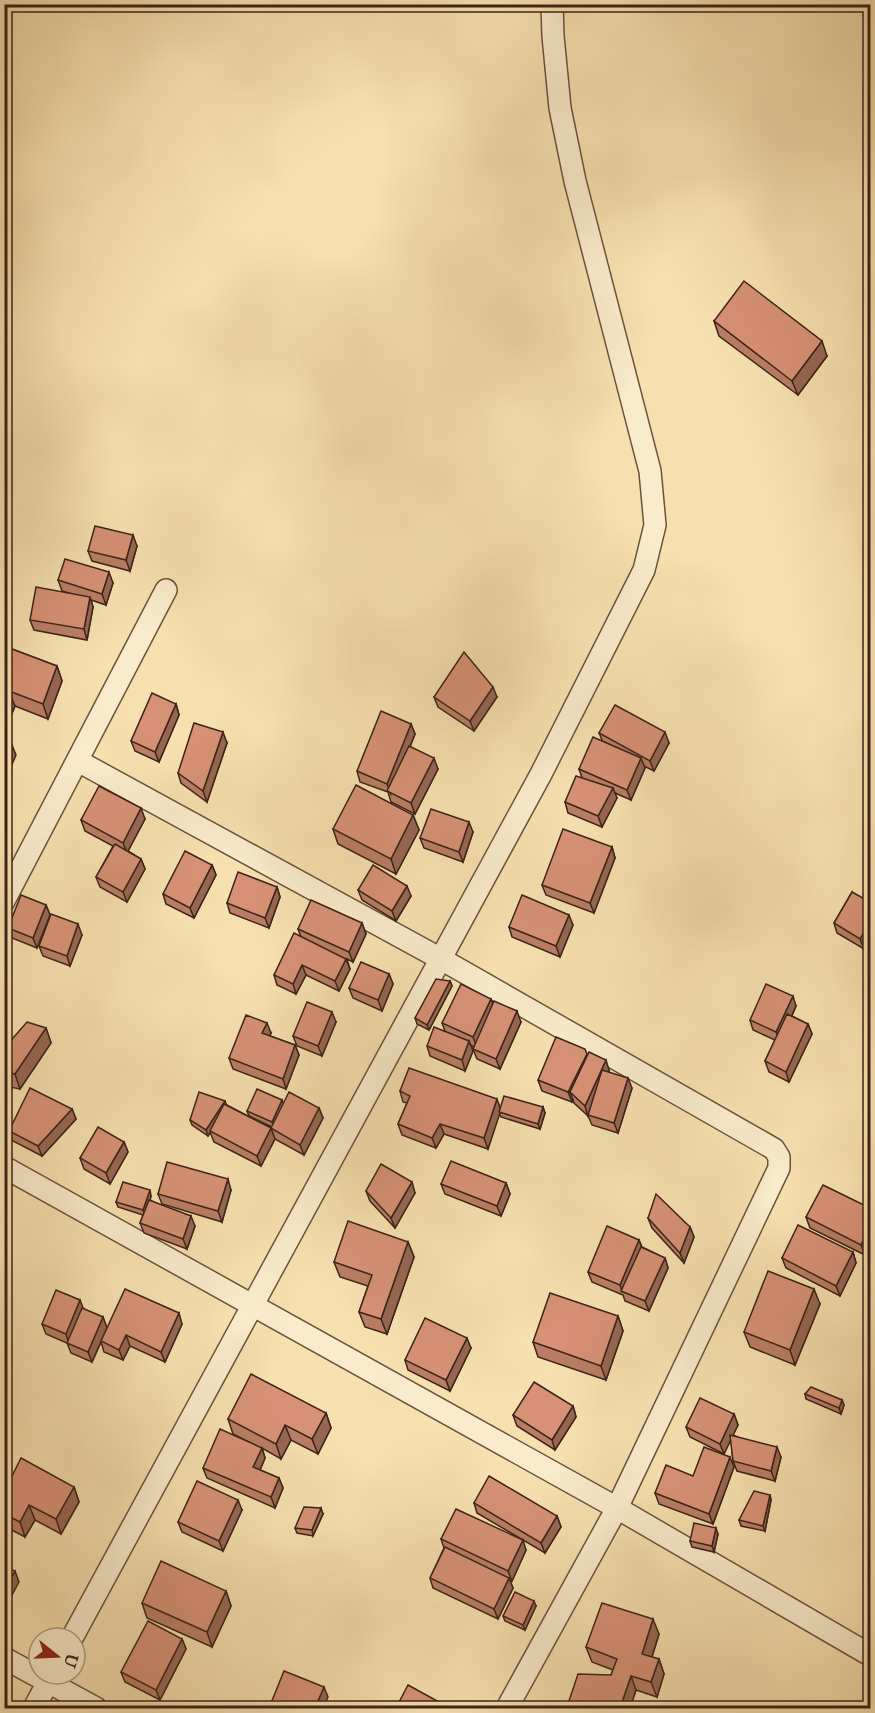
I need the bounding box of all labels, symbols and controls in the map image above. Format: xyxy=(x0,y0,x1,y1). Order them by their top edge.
north arrow xyxy=(27,1626,87,1686)
text: U xyxy=(59,1651,82,1670)

